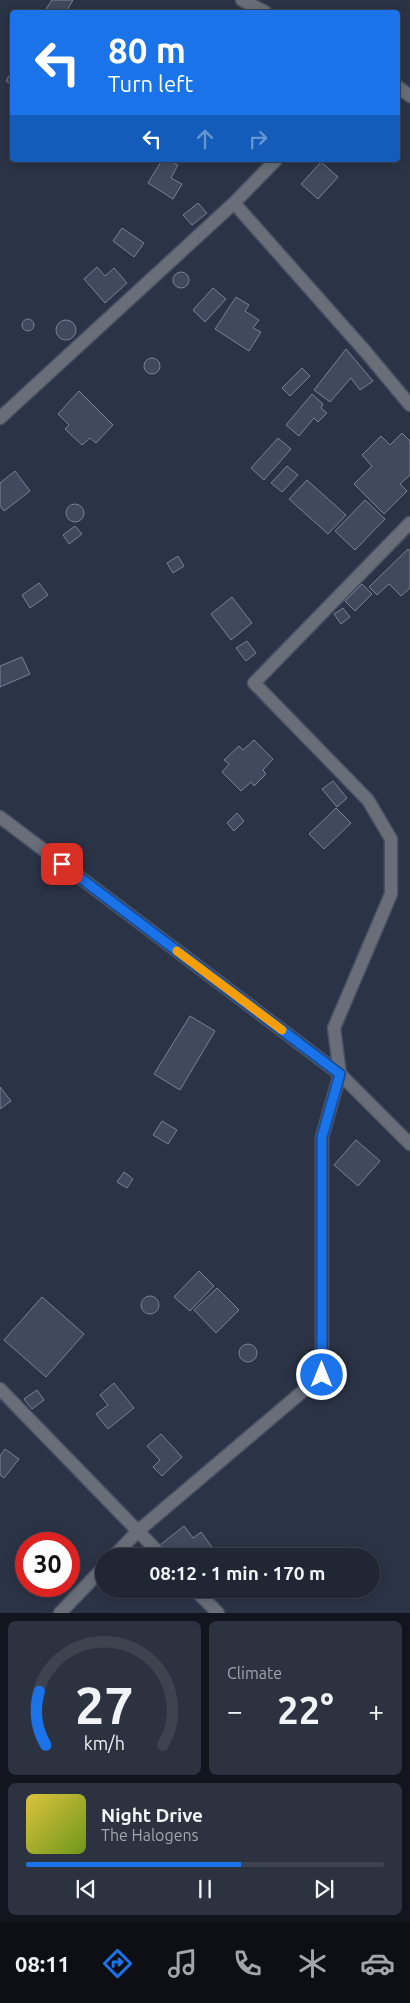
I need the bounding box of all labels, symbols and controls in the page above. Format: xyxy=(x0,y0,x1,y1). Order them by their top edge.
icon: left xyxy=(25,30,90,95)
text: 80 m xyxy=(108,30,186,70)
text: Turn left xyxy=(108,71,193,96)
icon: left xyxy=(138,125,166,153)
icon: ahead xyxy=(191,125,219,153)
icon: right xyxy=(244,125,272,153)
pin xyxy=(41,843,83,885)
icon: arrive xyxy=(48,850,76,878)
position arrow xyxy=(295,1348,347,1400)
speed limit sign: 30 xyxy=(15,1532,80,1597)
text: 08:12 · 1 min · 170 m xyxy=(150,1562,325,1584)
text: Climate xyxy=(227,1664,282,1682)
text: 27 xyxy=(75,1676,134,1734)
text: 22° xyxy=(277,1689,334,1731)
text: − xyxy=(227,1695,243,1726)
text: + xyxy=(368,1695,384,1726)
text: km/h xyxy=(84,1733,125,1753)
text: Night Drive xyxy=(101,1804,203,1826)
text: The Halogens xyxy=(101,1826,199,1844)
icon: previous xyxy=(72,1875,100,1903)
icon: pause xyxy=(191,1875,219,1903)
icon: next xyxy=(310,1875,338,1903)
icon: directions xyxy=(100,1946,135,1981)
icon: music xyxy=(165,1946,200,1981)
icon: phone xyxy=(230,1946,265,1981)
icon: climate xyxy=(295,1946,330,1981)
icon: car xyxy=(360,1946,395,1981)
text: 08:11 xyxy=(15,1951,70,1976)

